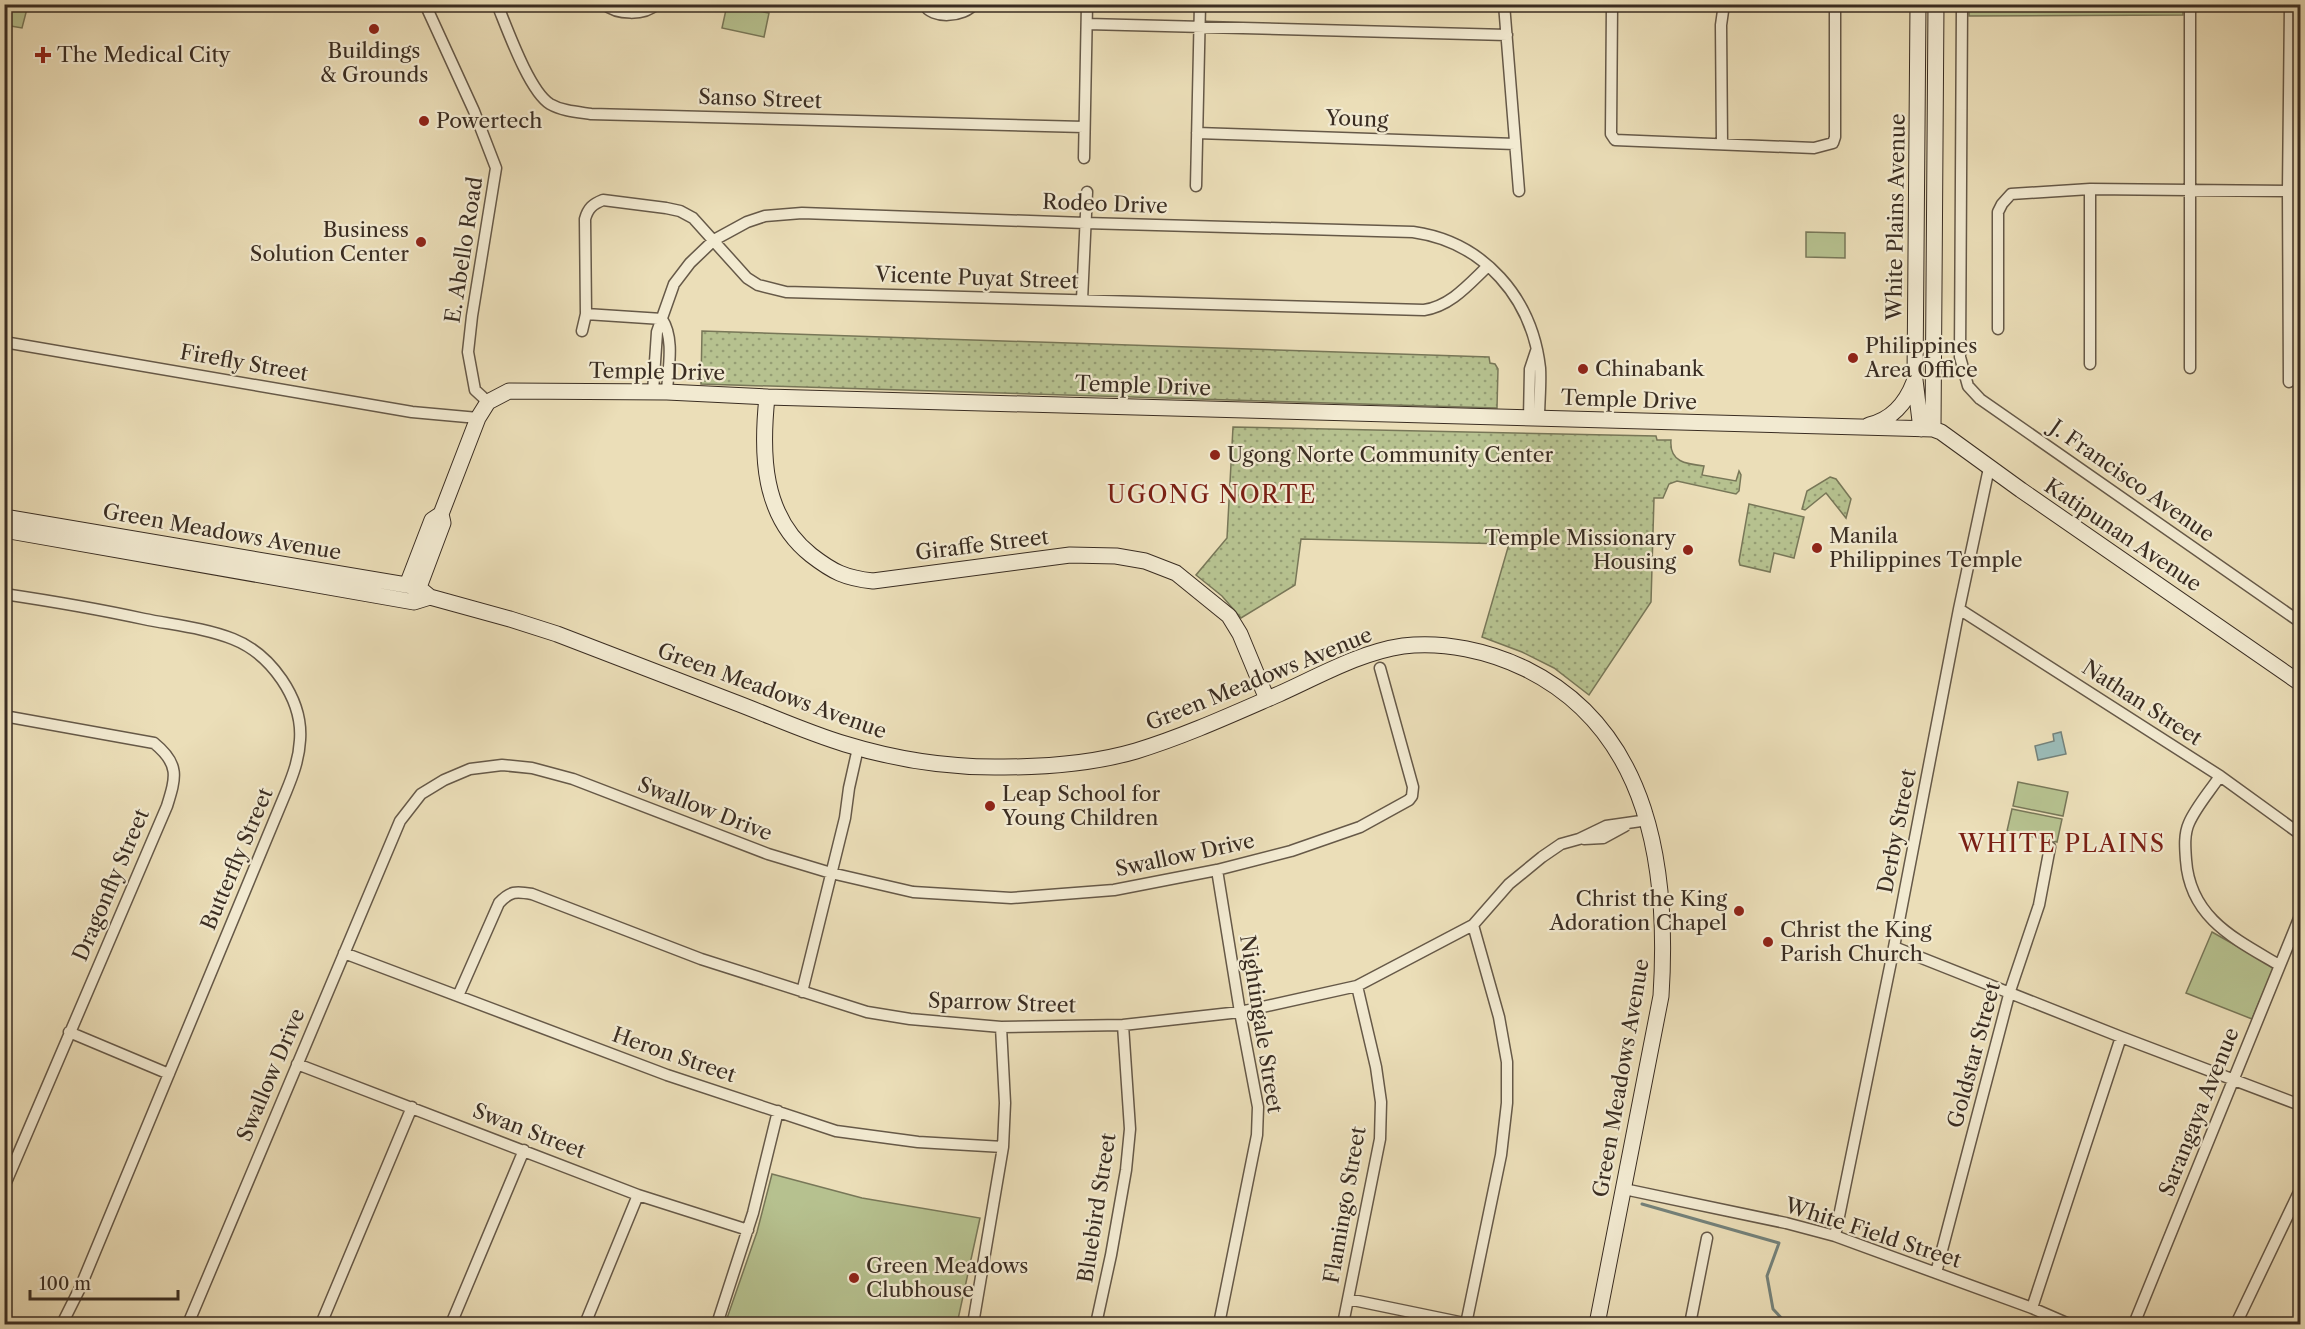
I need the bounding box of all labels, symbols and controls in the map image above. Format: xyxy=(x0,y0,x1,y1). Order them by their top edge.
marker: Buildings & Grounds xyxy=(367,22,381,36)
place label: Buildings & Grounds xyxy=(320,38,428,87)
place label: The Medical City xyxy=(57,42,231,67)
marker: The Medical City xyxy=(34,46,52,64)
street label: Sanso Street xyxy=(698,84,823,113)
street label: Young xyxy=(1324,105,1390,132)
place label: Powertech xyxy=(436,108,542,133)
street label: White Plains Avenue xyxy=(1881,113,1910,322)
marker: Powertech xyxy=(417,114,431,128)
street label: E. Abello Road xyxy=(440,175,487,325)
street label: Rodeo Drive xyxy=(1042,189,1168,218)
place label: Business Solution Center xyxy=(250,217,409,266)
marker: Business Solution Center xyxy=(414,235,428,249)
street label: Vicente Puyat Street xyxy=(874,261,1080,294)
place label: Philippines Area Office xyxy=(1864,333,1978,382)
street label: Firefly Street xyxy=(178,339,311,386)
marker: Philippines Area Office xyxy=(1846,351,1860,365)
place label: Chinabank xyxy=(1595,356,1705,381)
street label: Temple Drive xyxy=(589,358,725,385)
marker: Chinabank xyxy=(1576,362,1590,376)
street label: Temple Drive xyxy=(1075,371,1211,400)
street label: Temple Drive xyxy=(1561,385,1697,414)
street label: J. Francisco Avenue xyxy=(2043,413,2219,547)
place label: Ugong Norte Community Center xyxy=(1227,442,1554,467)
marker: Ugong Norte Community Center xyxy=(1208,448,1222,462)
street label: Katipunan Avenue xyxy=(2040,473,2206,596)
district label: UGONG NORTE xyxy=(1107,480,1317,509)
street label: Green Meadows Avenue xyxy=(101,498,343,565)
place label: Manila Philippines Temple xyxy=(1829,523,2022,572)
street label: Giraffe Street xyxy=(914,524,1051,565)
place label: Temple Missionary Housing xyxy=(1485,525,1677,574)
marker: Manila Philippines Temple xyxy=(1810,541,1824,555)
marker: Temple Missionary Housing xyxy=(1681,543,1695,557)
street label: Green Meadows Avenue xyxy=(1142,622,1376,735)
street label: Green Meadows Avenue xyxy=(654,637,890,744)
street label: Nathan Street xyxy=(2078,655,2207,751)
street label: Derby Street xyxy=(1872,766,1921,895)
street label: Swallow Drive xyxy=(634,771,776,846)
place label: Leap School for Young Children xyxy=(1001,781,1161,830)
street label: Butterfly Street xyxy=(195,783,278,934)
marker: Leap School for Young Children xyxy=(983,799,997,813)
street label: Dragonfly Street xyxy=(67,804,154,965)
street label: Swallow Drive xyxy=(1113,828,1257,881)
district label: WHITE PLAINS xyxy=(1957,829,2166,858)
place label: Christ the King Adoration Chapel xyxy=(1548,886,1728,935)
marker: Christ the King Adoration Chapel xyxy=(1732,904,1746,918)
place label: Christ the King Parish Church xyxy=(1780,917,1932,966)
street label: Nightingale Street xyxy=(1235,933,1288,1115)
marker: Christ the King Parish Church xyxy=(1761,935,1775,949)
street label: Green Meadows Avenue xyxy=(1587,957,1654,1199)
street label: Goldstar Street xyxy=(1942,979,2005,1130)
street label: Sparrow Street xyxy=(928,987,1077,1018)
street label: Swallow Drive xyxy=(231,1005,310,1145)
street label: Heron Street xyxy=(609,1022,740,1088)
street label: Sarangaya Avenue xyxy=(2153,1024,2244,1200)
street label: Swan Street xyxy=(469,1098,590,1164)
street label: Flamingo Street xyxy=(1318,1124,1371,1285)
street label: Bluebird Street xyxy=(1072,1131,1121,1284)
street label: White Field Street xyxy=(1781,1192,1965,1273)
place label: Green Meadows Clubhouse xyxy=(866,1253,1029,1302)
scale bar xyxy=(30,1263,178,1301)
marker: Green Meadows Clubhouse xyxy=(847,1271,861,1285)
text: 100 m xyxy=(39,1273,91,1295)

